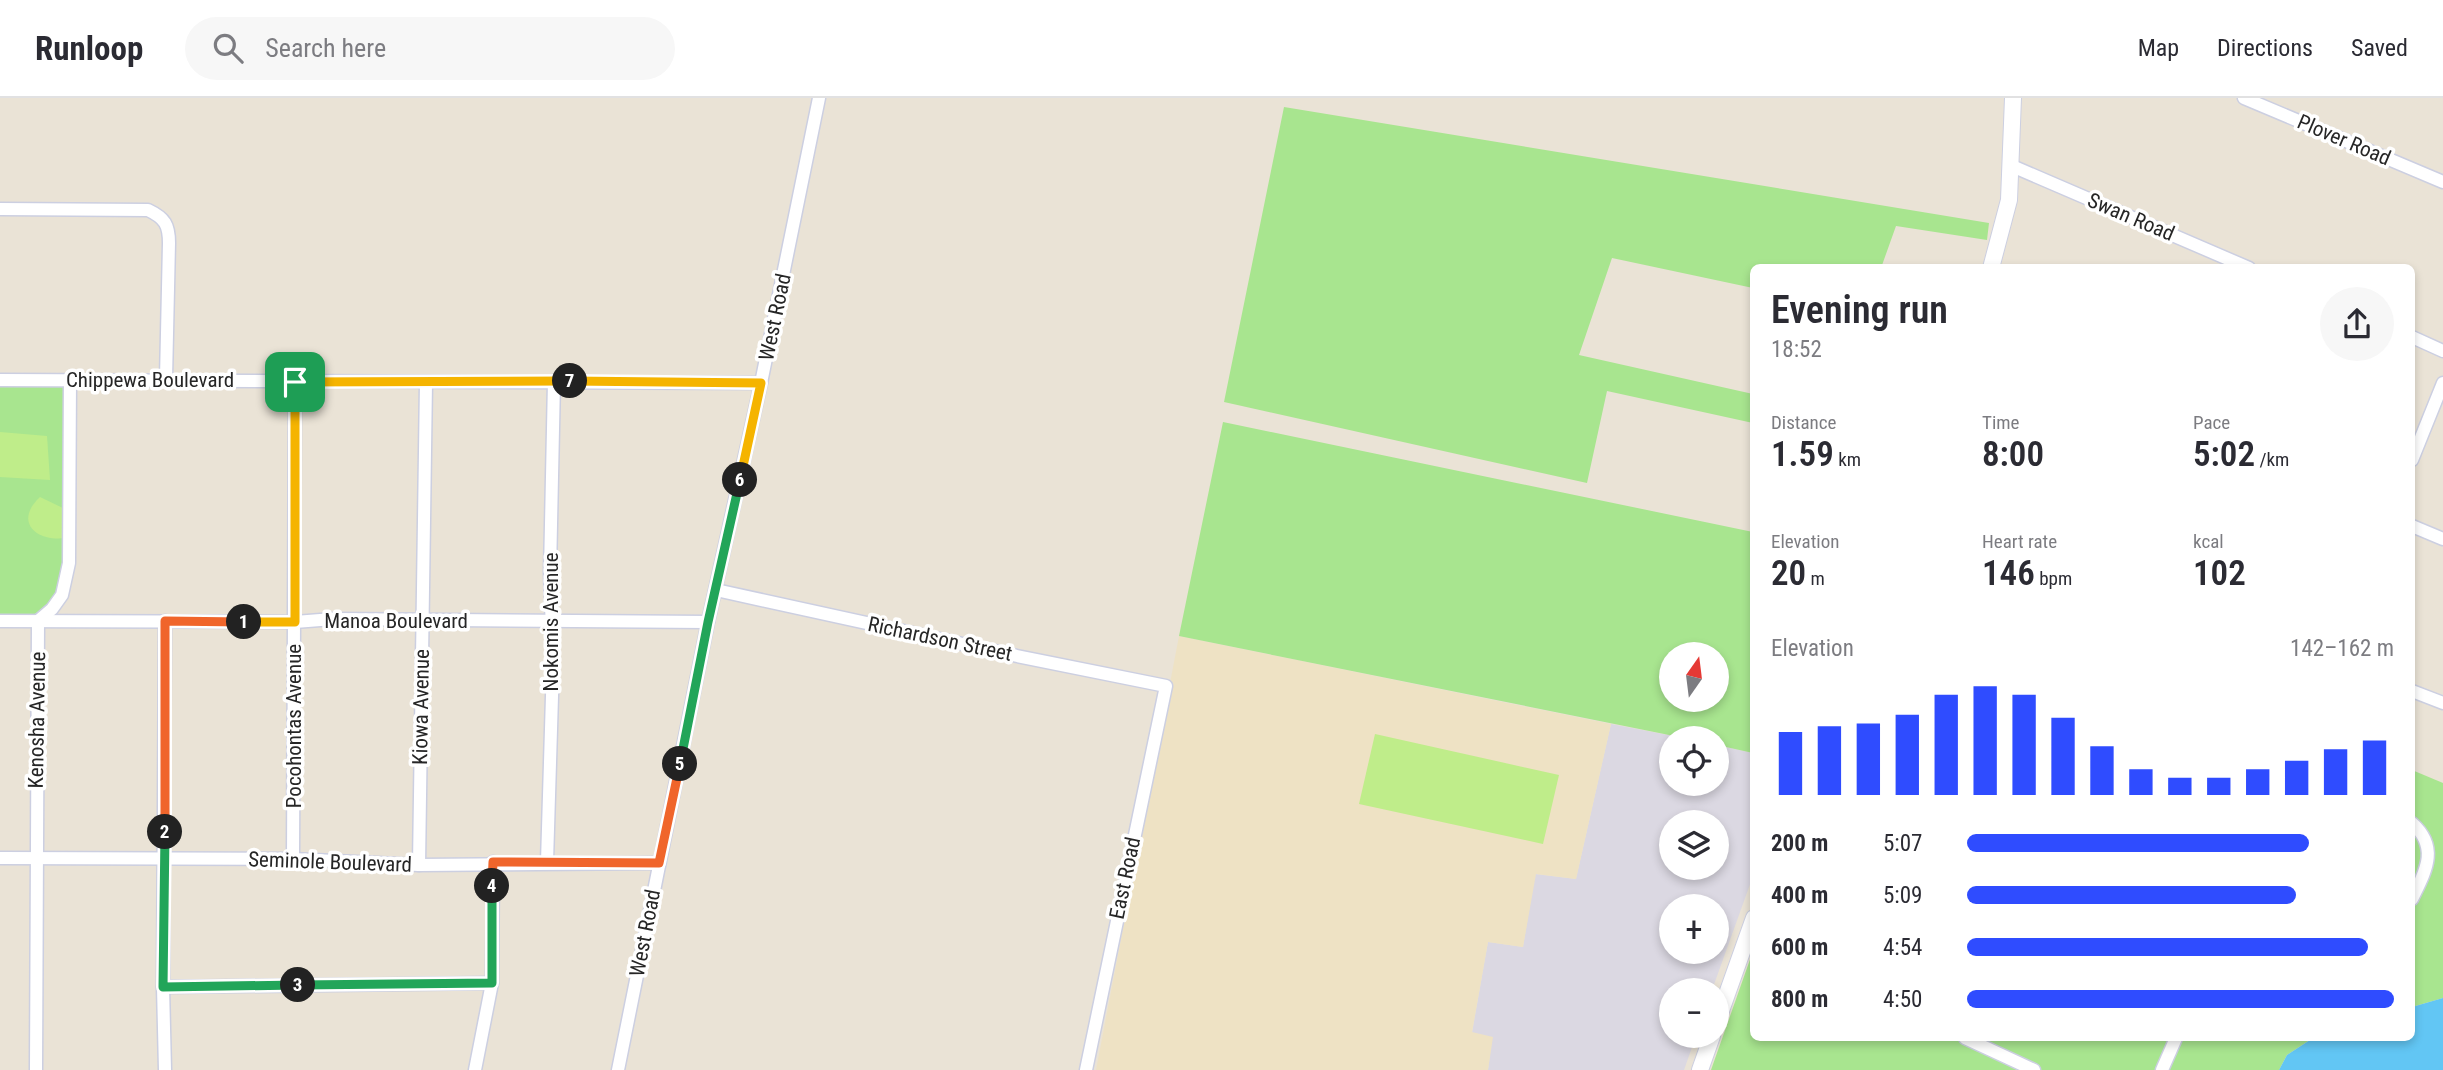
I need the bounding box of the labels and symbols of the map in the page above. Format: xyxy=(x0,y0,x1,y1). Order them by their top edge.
street label: Plover Road xyxy=(2294,110,2394,170)
street label: Swan Road xyxy=(2084,188,2178,246)
street label: West Road xyxy=(754,271,796,363)
pin xyxy=(265,352,325,412)
pin: 7 xyxy=(552,364,588,398)
street label: Chippewa Boulevard xyxy=(66,368,234,392)
pin: 6 xyxy=(722,462,758,498)
street label: Nokomis Avenue xyxy=(539,552,563,692)
pin: 1 xyxy=(226,604,262,640)
street label: Manoa Boulevard xyxy=(324,609,468,633)
street label: Richardson Street xyxy=(866,612,1014,666)
north arrow xyxy=(1659,642,1729,712)
street label: Pocohontas Avenue xyxy=(282,644,306,808)
street label: Kiowa Avenue xyxy=(408,649,434,765)
street label: Kenosha Avenue xyxy=(24,651,50,789)
pin: 5 xyxy=(662,746,698,782)
pin: 2 xyxy=(148,814,182,850)
street label: East Road xyxy=(1105,835,1145,921)
street label: Seminole Boulevard xyxy=(248,847,412,877)
pin: 4 xyxy=(475,868,510,904)
street label: West Road xyxy=(625,887,665,979)
pin: 3 xyxy=(280,968,316,1002)

